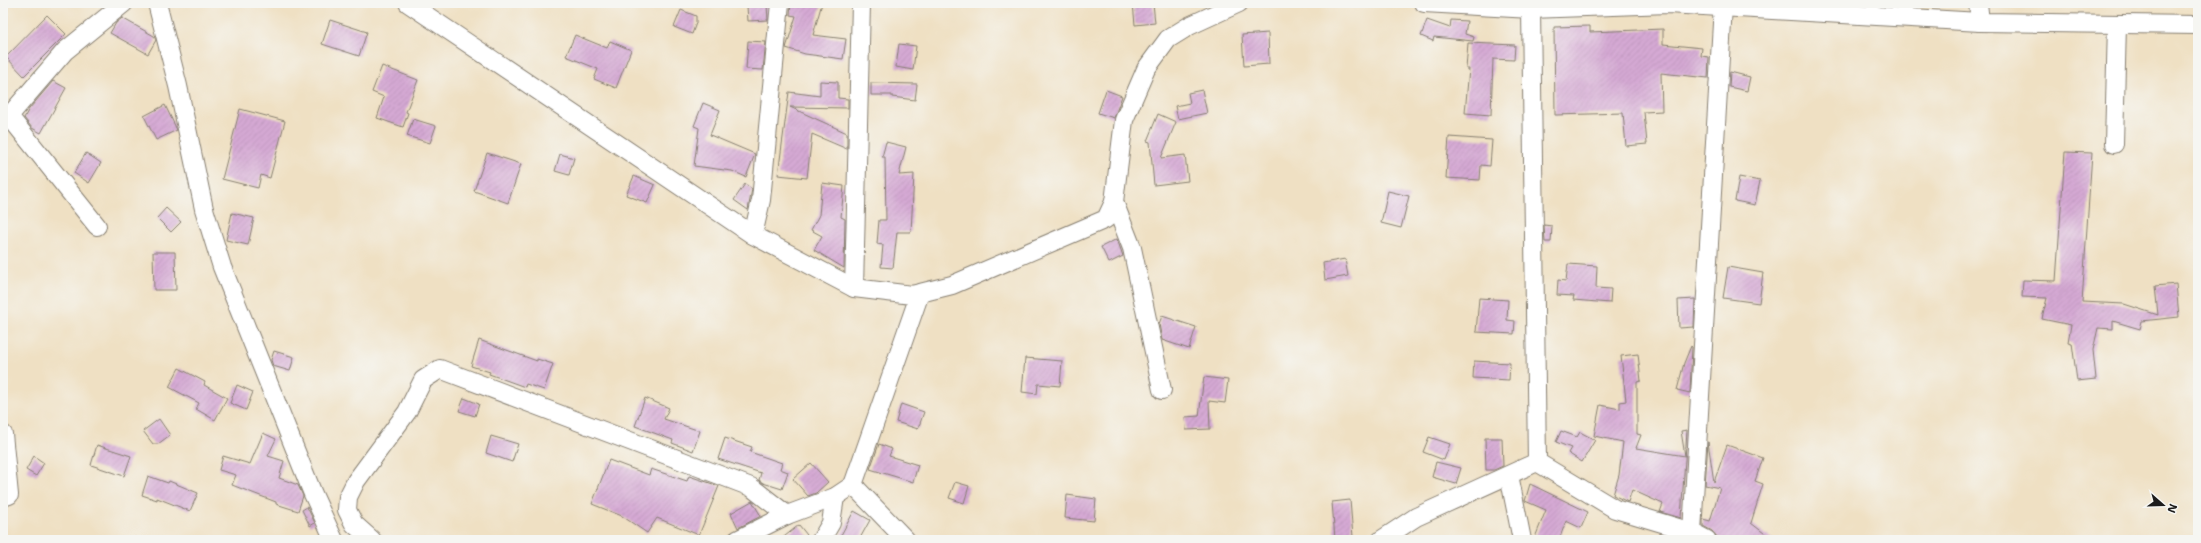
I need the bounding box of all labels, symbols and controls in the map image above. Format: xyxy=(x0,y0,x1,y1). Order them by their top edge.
north arrow xyxy=(2143,485,2183,525)
text: N xyxy=(2163,502,2180,515)

